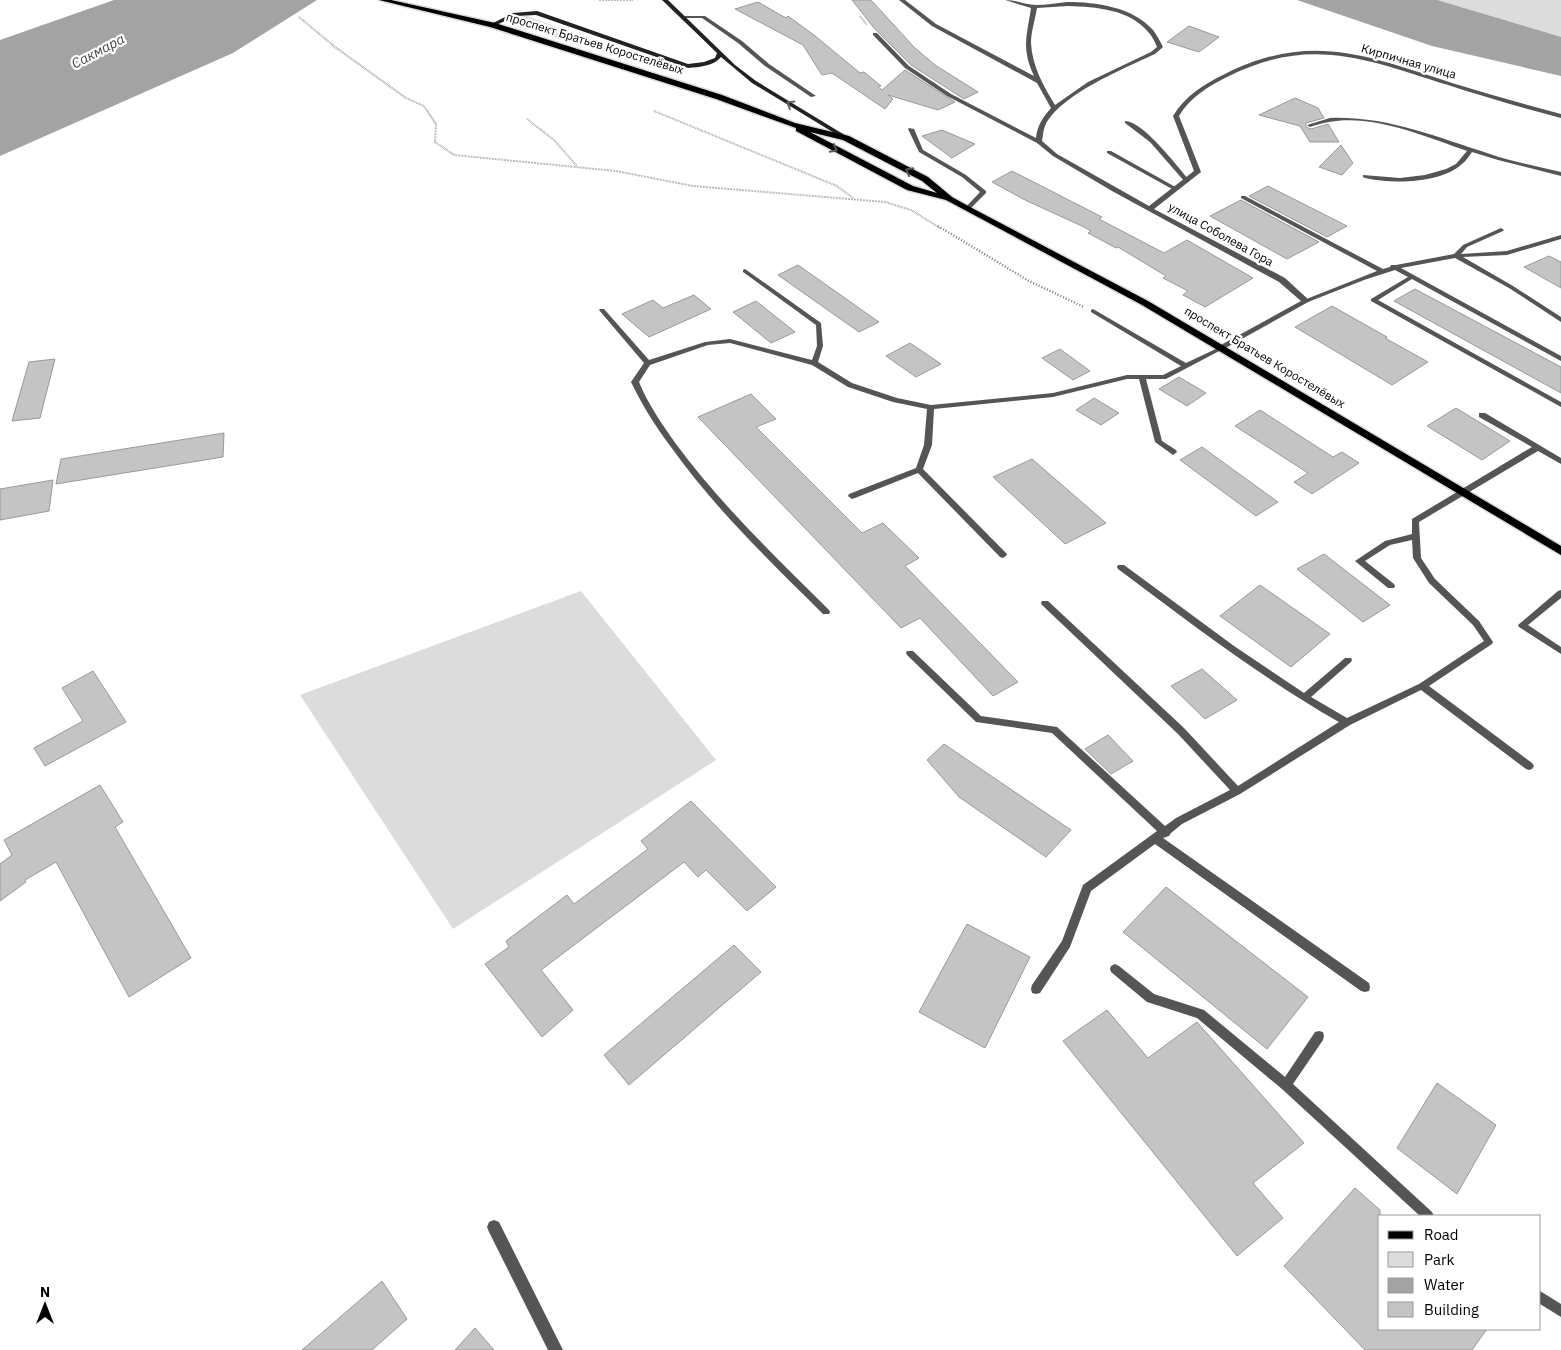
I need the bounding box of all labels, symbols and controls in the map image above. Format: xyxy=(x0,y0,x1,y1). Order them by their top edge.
street label: проспект Братьев Коростелёвых xyxy=(504,9,686,77)
water label: Сакмара xyxy=(68,29,128,73)
street label: Кирпичная улица xyxy=(1360,40,1459,82)
one-way arrow xyxy=(786,100,795,110)
one-way arrow xyxy=(829,143,838,153)
one-way arrow xyxy=(906,167,915,177)
street label: улица Соболева Гора xyxy=(1166,199,1277,269)
street label: проспект Братьев Коростелёвых xyxy=(1182,303,1348,411)
legend xyxy=(1378,1215,1541,1330)
text: Road xyxy=(1424,1225,1459,1244)
text: Park xyxy=(1424,1250,1454,1269)
text: Water xyxy=(1424,1275,1465,1294)
north arrow xyxy=(20,1280,70,1330)
text: N xyxy=(40,1283,50,1301)
text: Building xyxy=(1424,1300,1479,1319)

